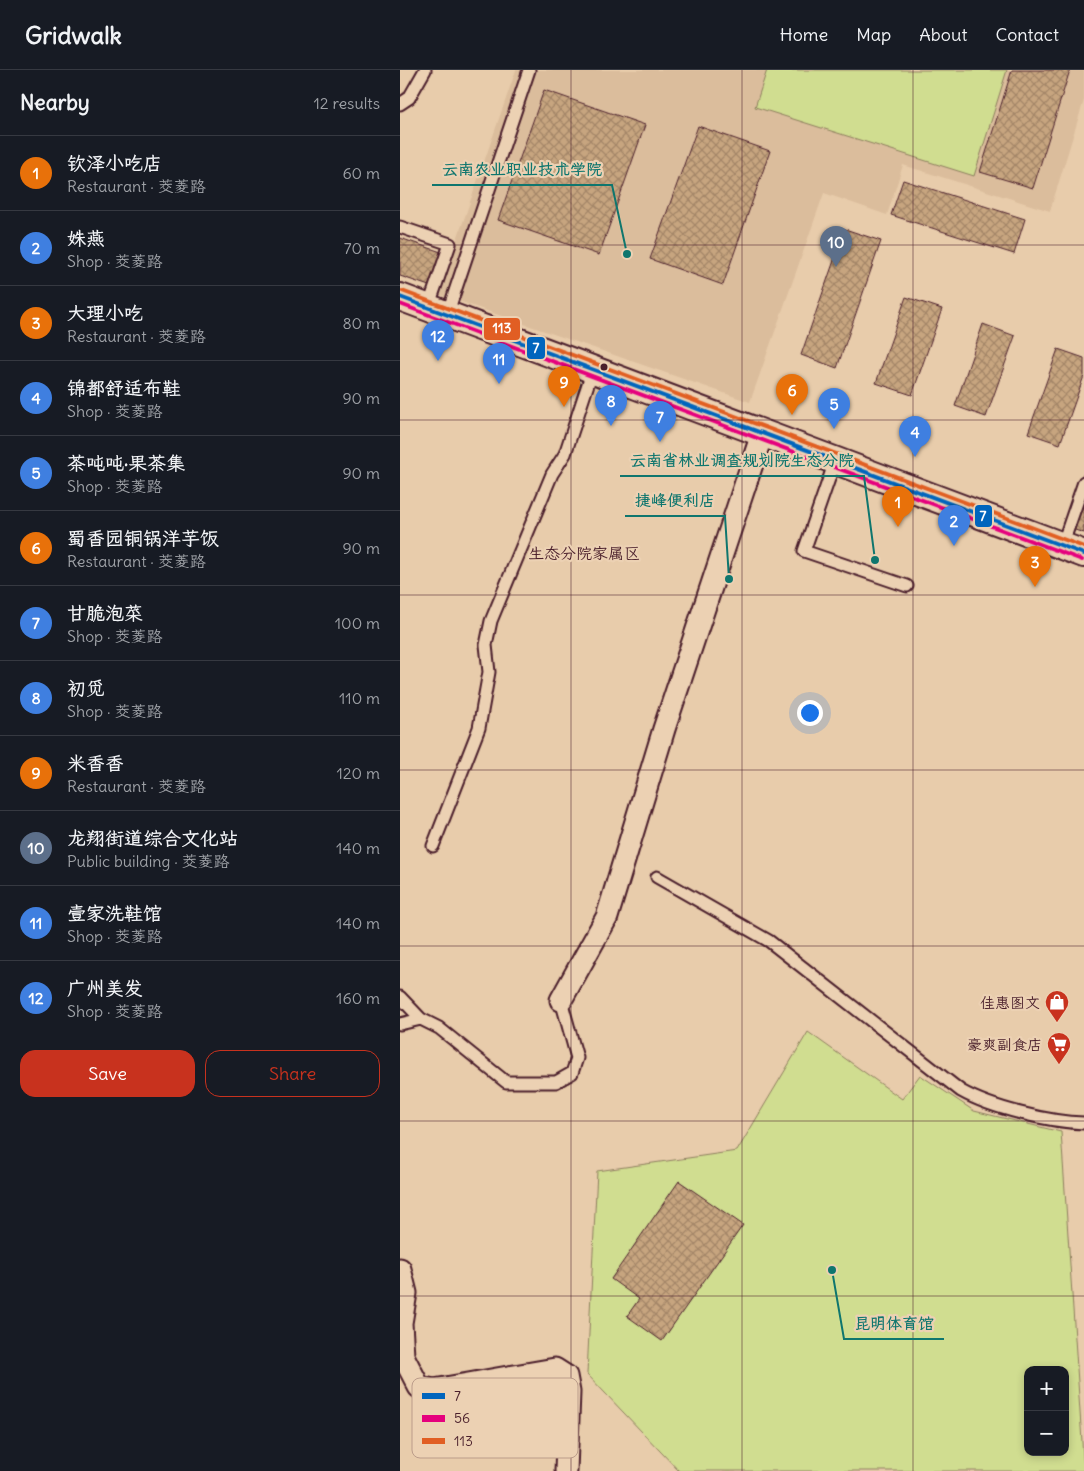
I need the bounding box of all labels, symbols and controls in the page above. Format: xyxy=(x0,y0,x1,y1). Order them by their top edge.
text: Gridwalk xyxy=(25,20,122,50)
text: Home xyxy=(780,23,828,46)
text: Map xyxy=(856,23,891,46)
text: About xyxy=(919,23,967,46)
text: Contact xyxy=(995,23,1059,46)
text: Nearby xyxy=(20,89,90,116)
text: 12 results xyxy=(314,93,380,113)
text: 钦泽小吃店 xyxy=(67,151,162,175)
callout: 云南农业职业技术学院 xyxy=(432,154,612,185)
text: 云南农业职业技术学院 xyxy=(442,159,602,179)
text: 1 xyxy=(33,163,39,183)
text: 60 m xyxy=(342,163,380,183)
text: Restaurant · 茭菱路 xyxy=(67,176,206,196)
text: 姝燕 xyxy=(67,226,105,250)
pin: 10 xyxy=(820,226,852,267)
text: 2 xyxy=(32,238,40,258)
text: 70 m xyxy=(344,238,380,258)
text: Shop · 茭菱路 xyxy=(67,251,162,271)
text: 大理小吃 xyxy=(67,301,143,325)
text: 3 xyxy=(31,313,41,333)
text: 80 m xyxy=(342,313,380,333)
line badge: 113 xyxy=(483,317,521,341)
text: 113 xyxy=(492,319,512,337)
pin: 12 xyxy=(422,320,454,361)
text: Restaurant · 茭菱路 xyxy=(67,326,206,346)
line badge: 7 xyxy=(526,336,546,360)
text: 7 xyxy=(533,339,540,357)
pin: 11 xyxy=(483,343,515,384)
unlabelled marker xyxy=(599,362,609,372)
pin: 9 xyxy=(548,366,580,407)
pin: 6 xyxy=(776,374,808,415)
text: 锦都舒适布鞋 xyxy=(67,376,181,400)
pin: 8 xyxy=(595,385,627,426)
text: 4 xyxy=(31,388,41,408)
text: 90 m xyxy=(342,388,380,408)
pin: 5 xyxy=(818,388,850,429)
text: Shop · 茭菱路 xyxy=(67,401,162,421)
pin: 7 xyxy=(644,401,676,442)
pin: 4 xyxy=(899,416,931,457)
callout: 云南省林业调查规划院生态分院 xyxy=(620,445,864,476)
text: 云南省林业调查规划院生态分院 xyxy=(630,450,854,470)
text: 茶吨吨·果茶集 xyxy=(67,451,185,475)
text: 5 xyxy=(31,463,41,483)
text: 90 m xyxy=(342,463,380,483)
text: Shop · 茭菱路 xyxy=(67,476,162,496)
callout: 捷峰便利店 xyxy=(625,485,725,516)
pin: 1 xyxy=(882,486,914,527)
text: 捷峰便利店 xyxy=(635,490,715,510)
line badge: 7 xyxy=(974,504,993,528)
pin: 2 xyxy=(938,505,970,546)
text: 7 xyxy=(980,507,987,525)
text: 蜀香园铜锅洋芋饭 xyxy=(67,526,219,550)
text: 6 xyxy=(31,538,41,558)
text: 90 m xyxy=(342,538,380,558)
district label: 生态分院家属区 xyxy=(528,543,640,563)
pin: 3 xyxy=(1019,546,1051,587)
text: Restaurant · 茭菱路 xyxy=(67,551,206,571)
text: 甘脆泡菜 xyxy=(67,601,143,625)
text: 7 xyxy=(32,613,40,633)
text: 100 m xyxy=(335,613,380,633)
text: Shop · 茭菱路 xyxy=(67,626,162,646)
text: 初觅 xyxy=(67,676,105,700)
text: 8 xyxy=(31,688,41,708)
text: 110 m xyxy=(339,688,380,708)
your location xyxy=(797,700,823,726)
text: Shop · 茭菱路 xyxy=(67,701,162,721)
text: 米香香 xyxy=(67,751,124,775)
text: 9 xyxy=(31,763,41,783)
text: 120 m xyxy=(337,763,380,783)
text: Restaurant · 茭菱路 xyxy=(67,776,206,796)
text: 龙翔街道综合文化站 xyxy=(67,826,238,850)
text: 10 xyxy=(28,838,44,858)
text: 140 m xyxy=(336,838,380,858)
text: Public building · 茭菱路 xyxy=(67,851,230,871)
text: 壹家洗鞋馆 xyxy=(67,901,162,925)
text: 11 xyxy=(30,913,42,933)
text: 140 m xyxy=(336,913,380,933)
text: Shop · 茭菱路 xyxy=(67,926,162,946)
text: 广州美发 xyxy=(67,976,143,1000)
text: 12 xyxy=(28,988,44,1008)
text: 160 m xyxy=(336,988,380,1008)
shop icon: 佳惠图文 xyxy=(1044,989,1070,1023)
place label: 佳惠图文 xyxy=(980,993,1040,1012)
text: Shop · 茭菱路 xyxy=(67,1001,162,1021)
supermarket icon: 豪爽副食店 xyxy=(1046,1031,1072,1065)
place label: 豪爽副食店 xyxy=(967,1035,1042,1054)
button: Save xyxy=(20,1050,195,1097)
button: Share xyxy=(205,1050,380,1097)
callout: 昆明体育馆 xyxy=(844,1308,944,1339)
text: 昆明体育馆 xyxy=(854,1313,934,1333)
map controls xyxy=(1024,1366,1069,1456)
button: + xyxy=(1024,1366,1069,1411)
legend xyxy=(412,1378,578,1458)
text: 7 xyxy=(454,1387,461,1405)
text: 56 xyxy=(454,1409,470,1427)
button: − xyxy=(1024,1411,1069,1456)
text: 113 xyxy=(454,1432,473,1450)

